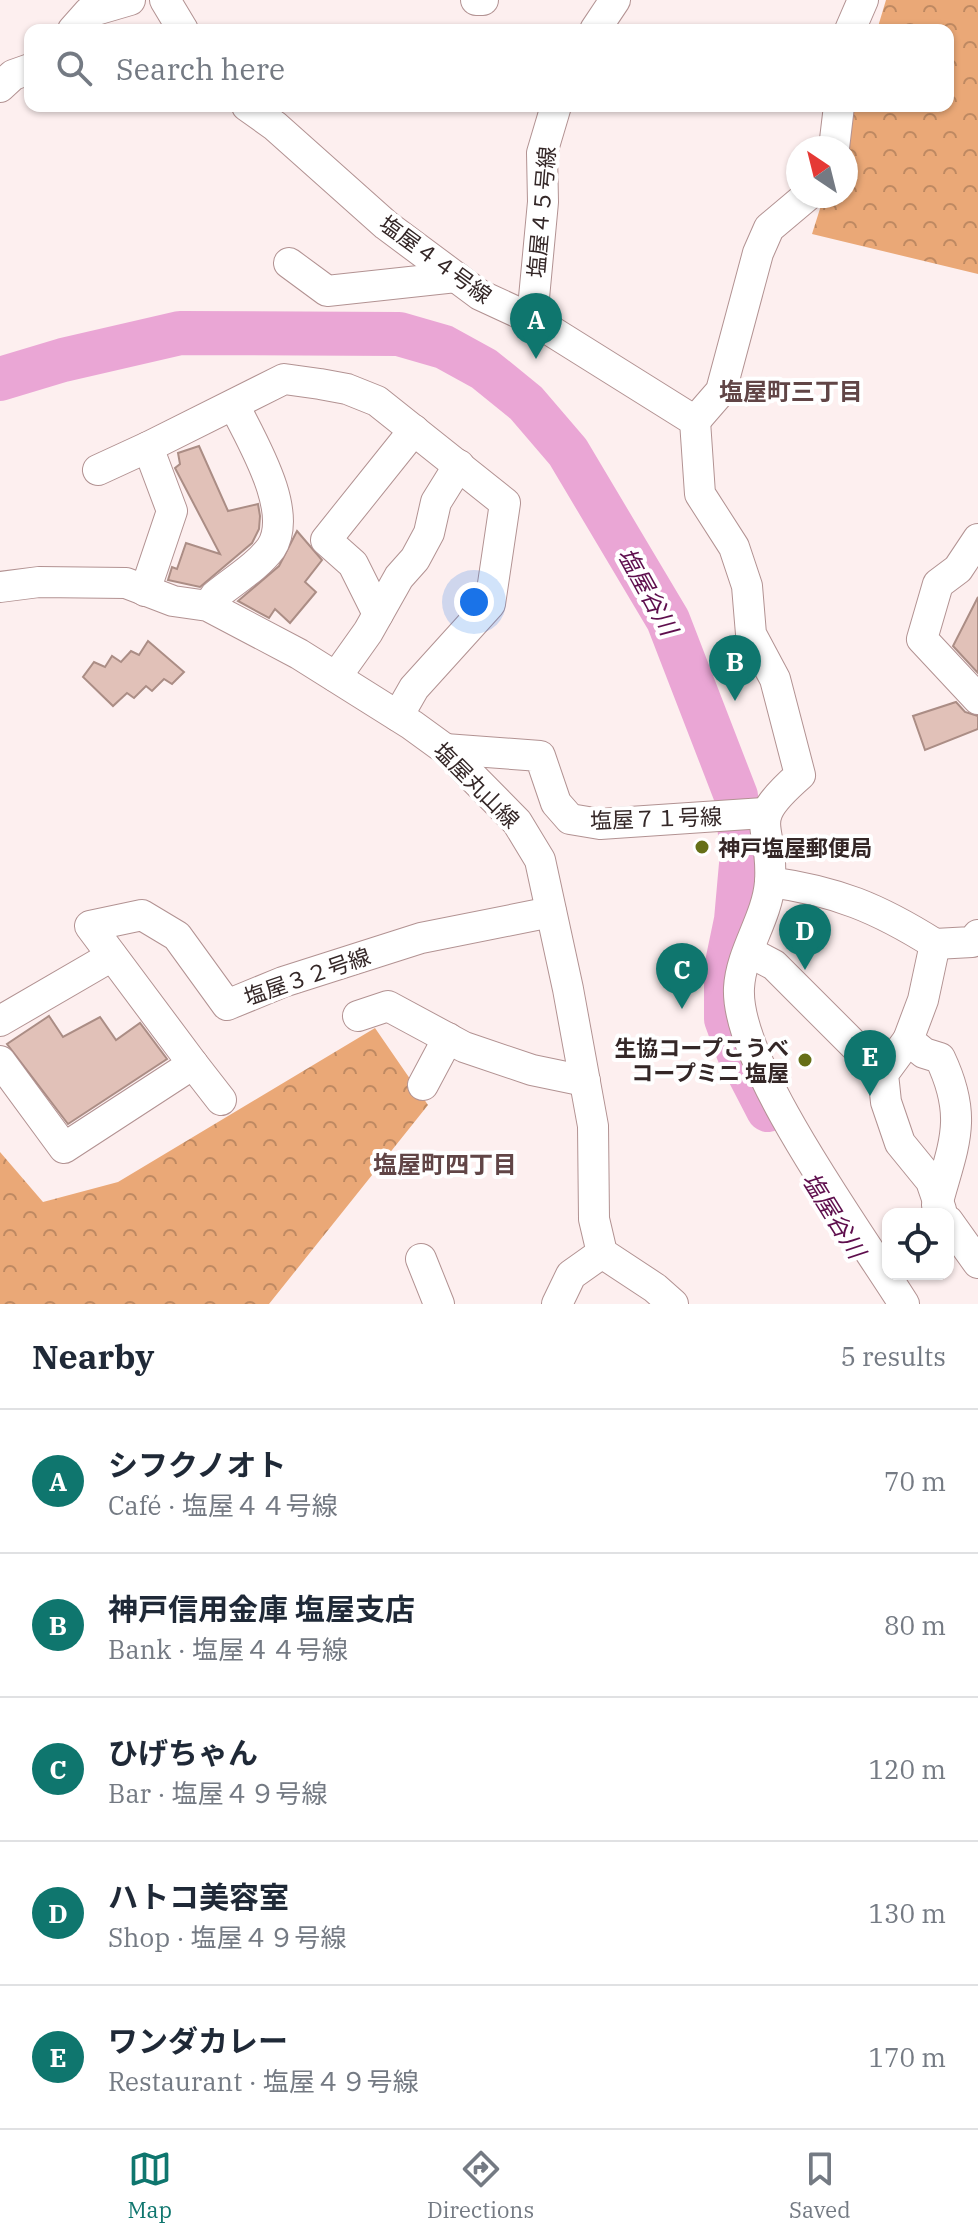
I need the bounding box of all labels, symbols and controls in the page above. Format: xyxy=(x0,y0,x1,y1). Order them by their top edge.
search box xyxy=(24,24,954,112)
icon: search xyxy=(52,46,96,90)
text: Search here xyxy=(116,49,285,88)
north arrow xyxy=(786,136,858,208)
street label: 塩屋４５号線 xyxy=(521,145,561,279)
street label: 塩屋４４号線 xyxy=(374,208,498,310)
pin: A xyxy=(510,293,562,359)
district label: 塩屋町三丁目 xyxy=(719,375,863,407)
water label: 塩屋谷川 xyxy=(611,541,687,643)
your location xyxy=(454,582,494,622)
pin: B xyxy=(709,635,761,701)
street label: 塩屋丸山線 xyxy=(428,736,526,834)
street label: 塩屋７１号線 xyxy=(590,801,722,835)
place label: 神戸塩屋郵便局 xyxy=(718,833,872,862)
marker: 神戸塩屋郵便局 xyxy=(693,838,711,856)
pin: D xyxy=(779,904,831,970)
street label: 塩屋３２号線 xyxy=(240,941,374,1011)
pin: C xyxy=(656,943,708,1009)
pin: E xyxy=(844,1030,896,1096)
place label: 生協コープこうべ コープミニ 塩屋 xyxy=(614,1033,789,1087)
marker: 生協コープこうべ コープミニ 塩屋 xyxy=(796,1051,814,1069)
district label: 塩屋町四丁目 xyxy=(373,1148,517,1180)
water label: 塩屋谷川 xyxy=(795,1166,875,1267)
map controls xyxy=(882,1208,954,1280)
button: locate xyxy=(882,1208,954,1280)
text: Nearby xyxy=(32,1334,154,1378)
text: 5 results xyxy=(840,1339,946,1373)
text: シフクノオト xyxy=(108,1445,286,1484)
text: A xyxy=(49,1464,67,1498)
text: 70 m xyxy=(884,1464,946,1498)
text: Café · 塩屋４４号線 xyxy=(108,1488,338,1522)
text: 神戸信用金庫 塩屋支店 xyxy=(108,1589,415,1628)
text: B xyxy=(49,1608,67,1642)
text: 80 m xyxy=(884,1608,946,1642)
text: Bank · 塩屋４４号線 xyxy=(108,1632,348,1666)
text: ひげちゃん xyxy=(108,1733,258,1772)
text: C xyxy=(49,1752,67,1786)
text: 120 m xyxy=(868,1752,946,1786)
text: Bar · 塩屋４９号線 xyxy=(108,1776,328,1810)
text: ハトコ美容室 xyxy=(108,1877,289,1916)
text: D xyxy=(48,1896,68,1930)
text: 130 m xyxy=(868,1896,946,1930)
text: Shop · 塩屋４９号線 xyxy=(108,1920,347,1954)
text: ワンダカレー xyxy=(108,2021,288,2060)
text: E xyxy=(49,2040,67,2074)
text: 170 m xyxy=(868,2040,946,2074)
text: Restaurant · 塩屋４９号線 xyxy=(108,2064,419,2098)
tab: Map xyxy=(127,2147,172,2224)
tab: Directions xyxy=(427,2147,534,2224)
tab: Saved xyxy=(789,2147,851,2224)

